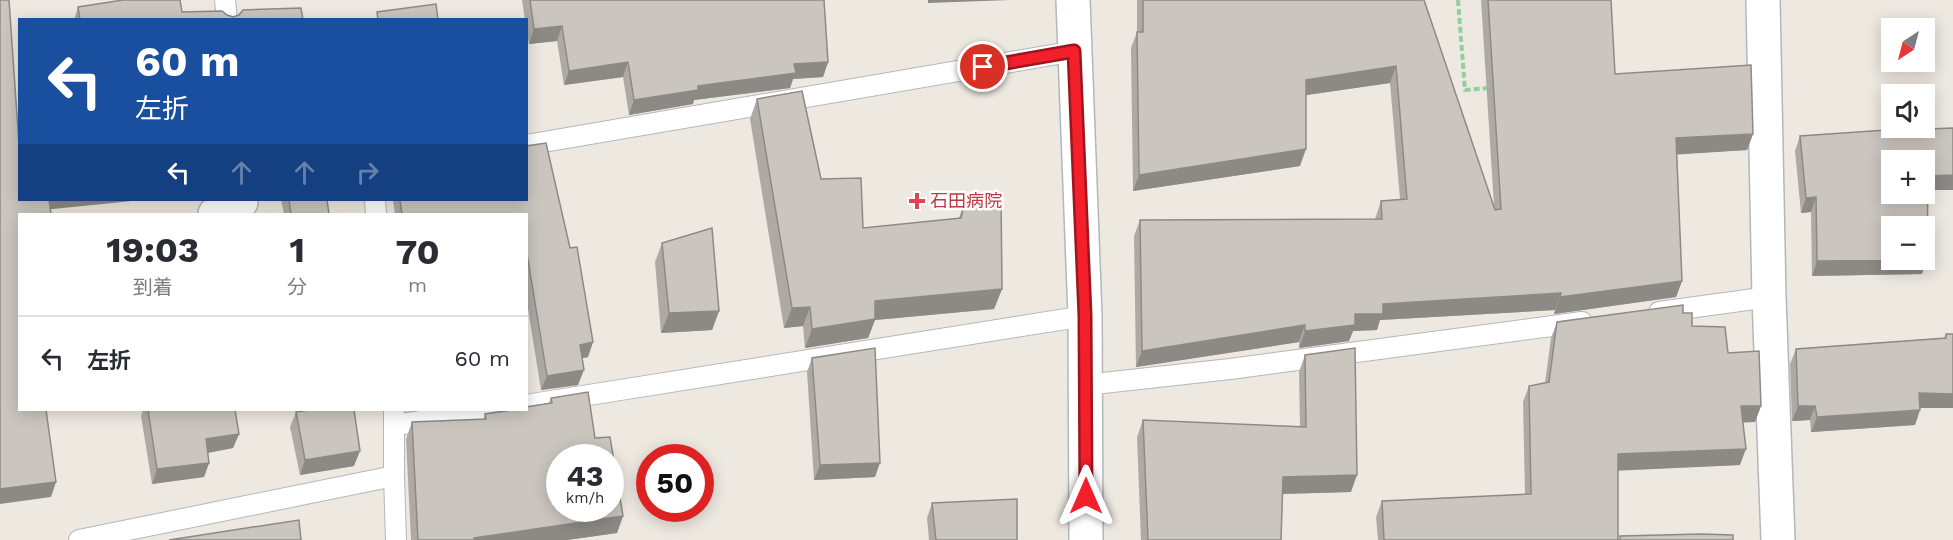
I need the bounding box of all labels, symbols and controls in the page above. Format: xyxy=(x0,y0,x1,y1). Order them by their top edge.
north arrow xyxy=(1881,18,1935,72)
map controls xyxy=(1881,18,1935,270)
text: 60 m xyxy=(135,37,239,86)
pin xyxy=(957,41,1008,92)
icon: left xyxy=(36,42,114,120)
icon: arrive xyxy=(966,50,999,83)
button: sound xyxy=(1881,84,1935,138)
text: 左折 xyxy=(135,93,189,125)
button: + xyxy=(1881,150,1935,204)
icon: left xyxy=(162,156,195,189)
icon: ahead xyxy=(225,156,258,189)
icon: ahead xyxy=(288,156,321,189)
icon: right xyxy=(351,156,384,189)
place label: 石田病院 xyxy=(930,190,1002,211)
marker: 石田病院 xyxy=(908,192,926,210)
button: − xyxy=(1881,216,1935,270)
text: 19:03 xyxy=(106,229,199,271)
text: 1 xyxy=(290,229,305,271)
text: 70 xyxy=(396,231,440,273)
text: m xyxy=(408,273,427,297)
text: 到着 xyxy=(133,275,173,299)
text: 分 xyxy=(287,275,307,299)
icon: left xyxy=(36,342,69,375)
text: 60 m xyxy=(454,346,510,371)
text: 左折 xyxy=(87,348,131,373)
speed limit sign: 50 xyxy=(636,444,714,522)
text: 43 xyxy=(566,458,604,493)
position arrow xyxy=(1054,464,1118,528)
text: km/h xyxy=(566,489,604,507)

